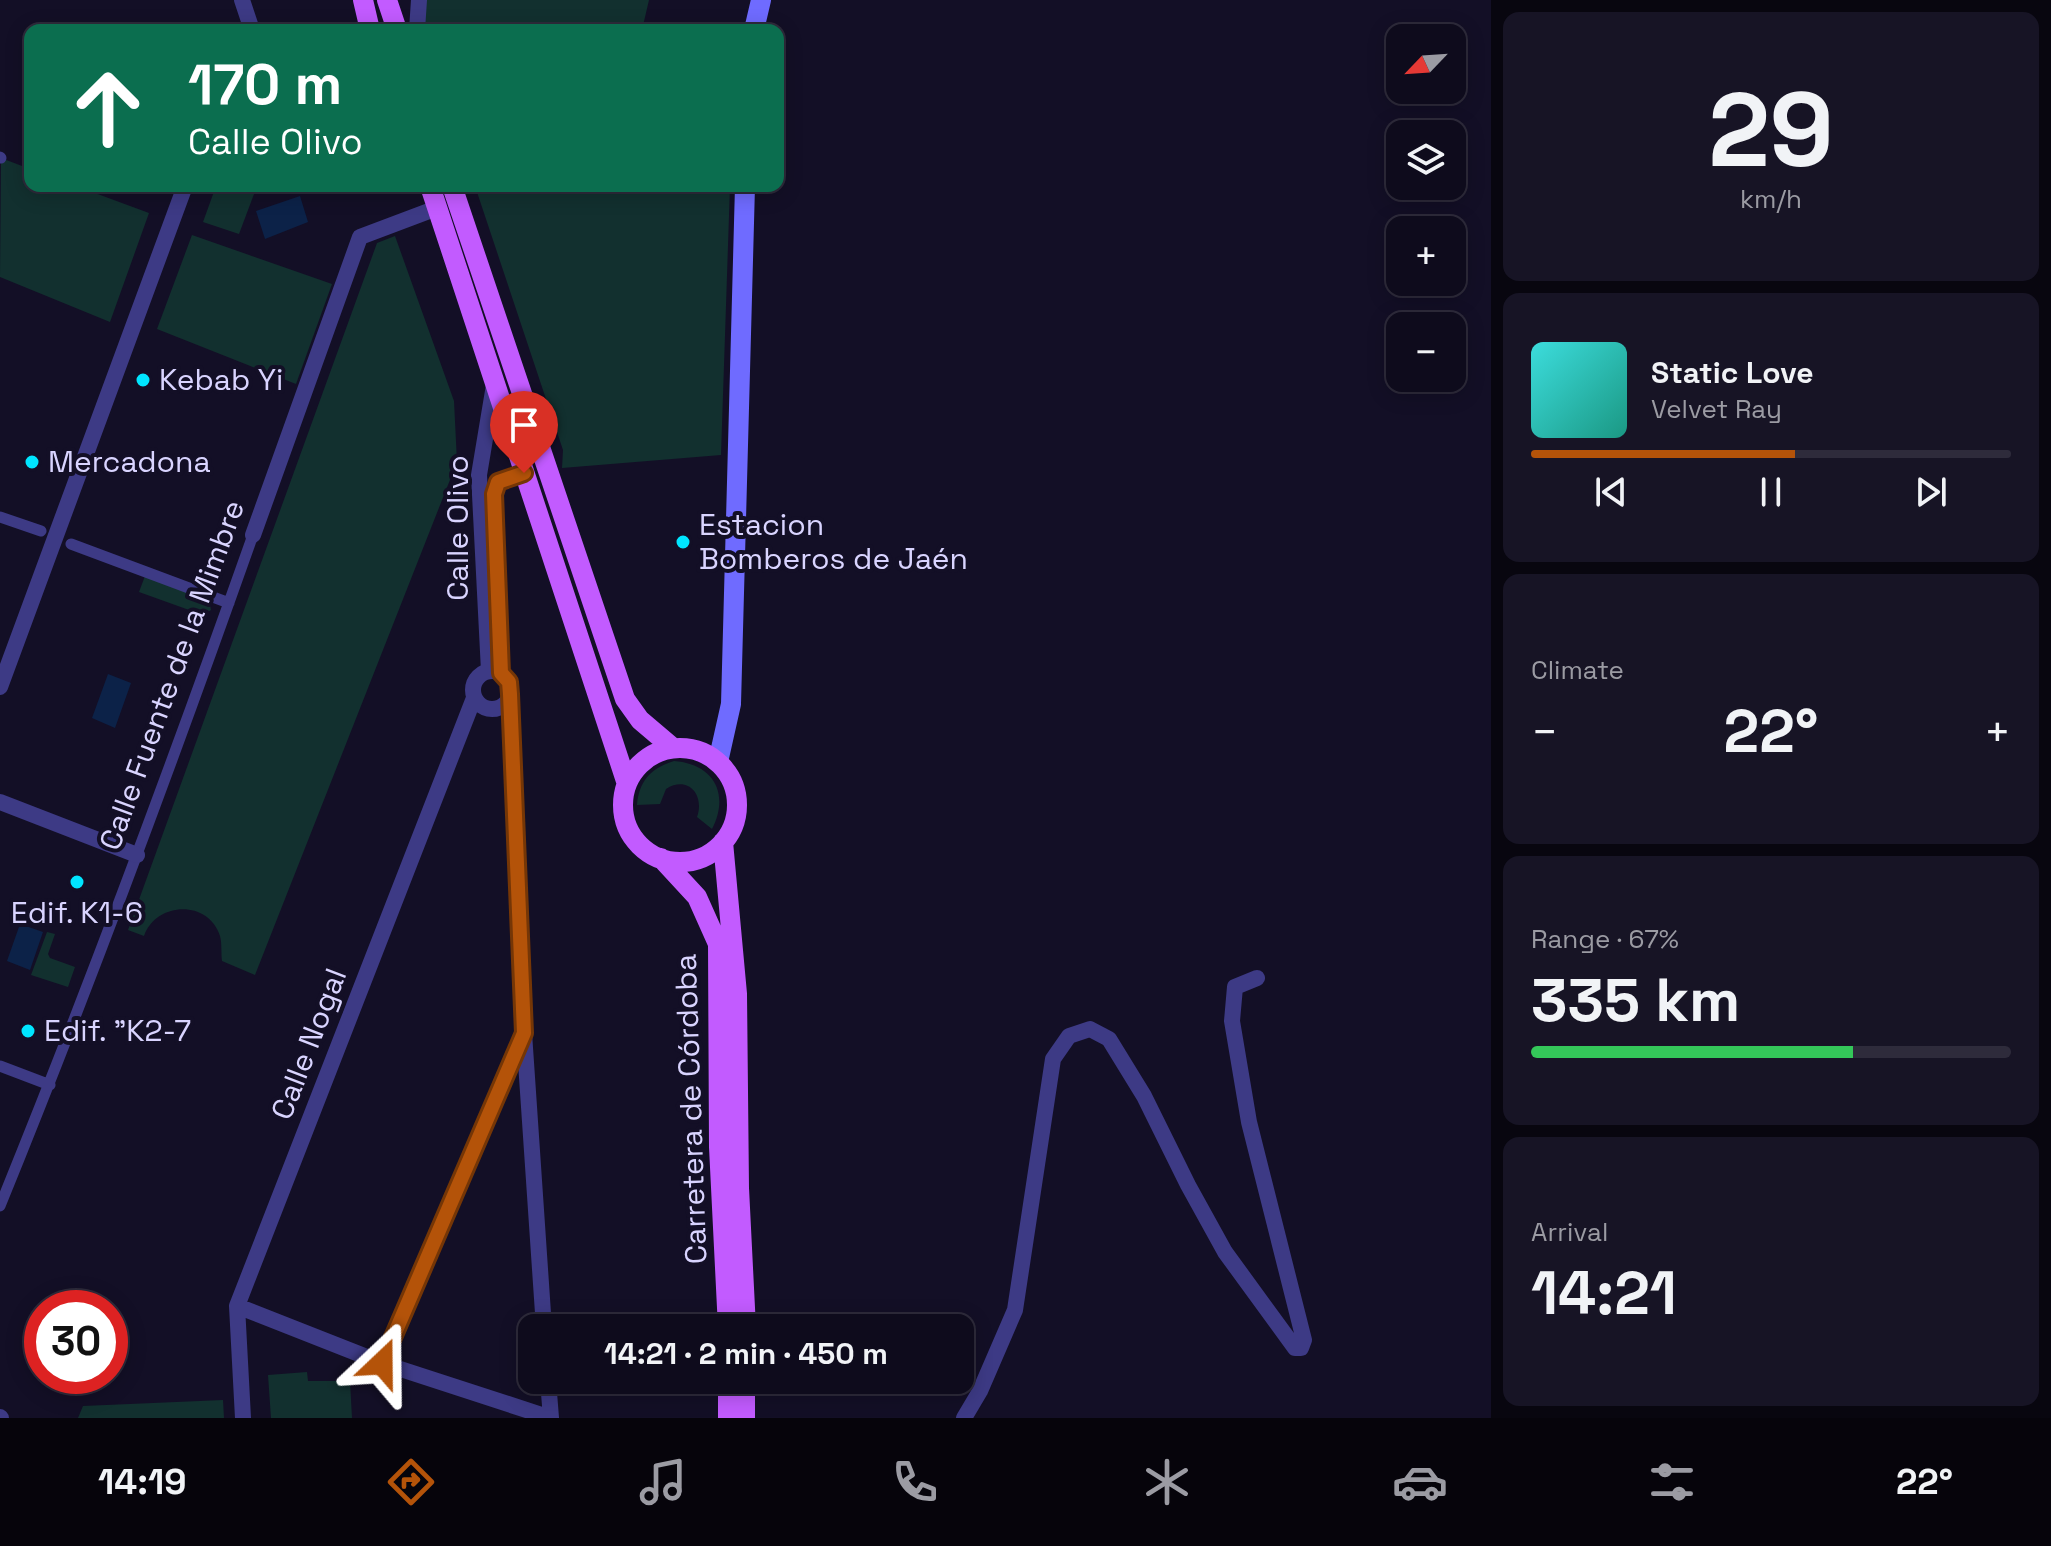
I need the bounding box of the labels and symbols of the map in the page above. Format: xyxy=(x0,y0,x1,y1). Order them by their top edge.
north arrow xyxy=(1386,24,1466,104)
place label: Kebab Yi xyxy=(159,360,283,399)
marker: Kebab Yi xyxy=(134,371,152,389)
pin xyxy=(490,391,558,473)
place label: Mercadona xyxy=(48,442,211,481)
marker: Mercadona xyxy=(23,453,41,471)
street label: Calle Olivo xyxy=(438,455,477,601)
street label: Calle Fuente de la Mimbre xyxy=(90,494,253,855)
place label: Estacion Bomberos de Jaén xyxy=(699,505,968,578)
marker: Estacion Bomberos de Jaén xyxy=(674,533,692,551)
marker: Edif. K1-6 xyxy=(68,873,86,891)
place label: Edif. K1-6 xyxy=(11,893,143,932)
street label: Carretera de Córdoba xyxy=(666,953,715,1265)
street label: Calle Nogal xyxy=(262,963,355,1125)
place label: Edif. "K2-7 xyxy=(44,1011,191,1050)
marker: Edif. "K2-7 xyxy=(19,1022,37,1040)
speed limit sign: 30 xyxy=(24,1290,128,1394)
position arrow xyxy=(340,1321,424,1405)

